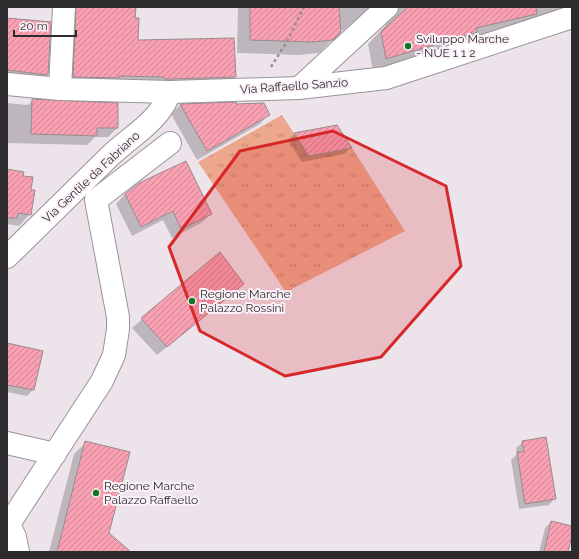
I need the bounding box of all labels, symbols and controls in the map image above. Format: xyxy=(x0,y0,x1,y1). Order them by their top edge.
scale bar xyxy=(14,12,76,38)
text: 20 m xyxy=(20,19,48,33)
place label: Sviluppo Marche - NUE 1 1 2 xyxy=(416,32,509,60)
marker: Sviluppo Marche - NUE 1 1 2 xyxy=(403,41,413,51)
street label: Via Raffaello Sanzio xyxy=(239,75,349,97)
street label: Via Gentile da Fabriano xyxy=(40,128,142,226)
place label: Regione Marche Palazzo Rossini xyxy=(200,287,291,315)
marker: Regione Marche Palazzo Rossini xyxy=(187,296,197,306)
place label: Regione Marche Palazzo Raffaello xyxy=(104,479,198,507)
marker: Regione Marche Palazzo Raffaello xyxy=(91,488,101,498)

